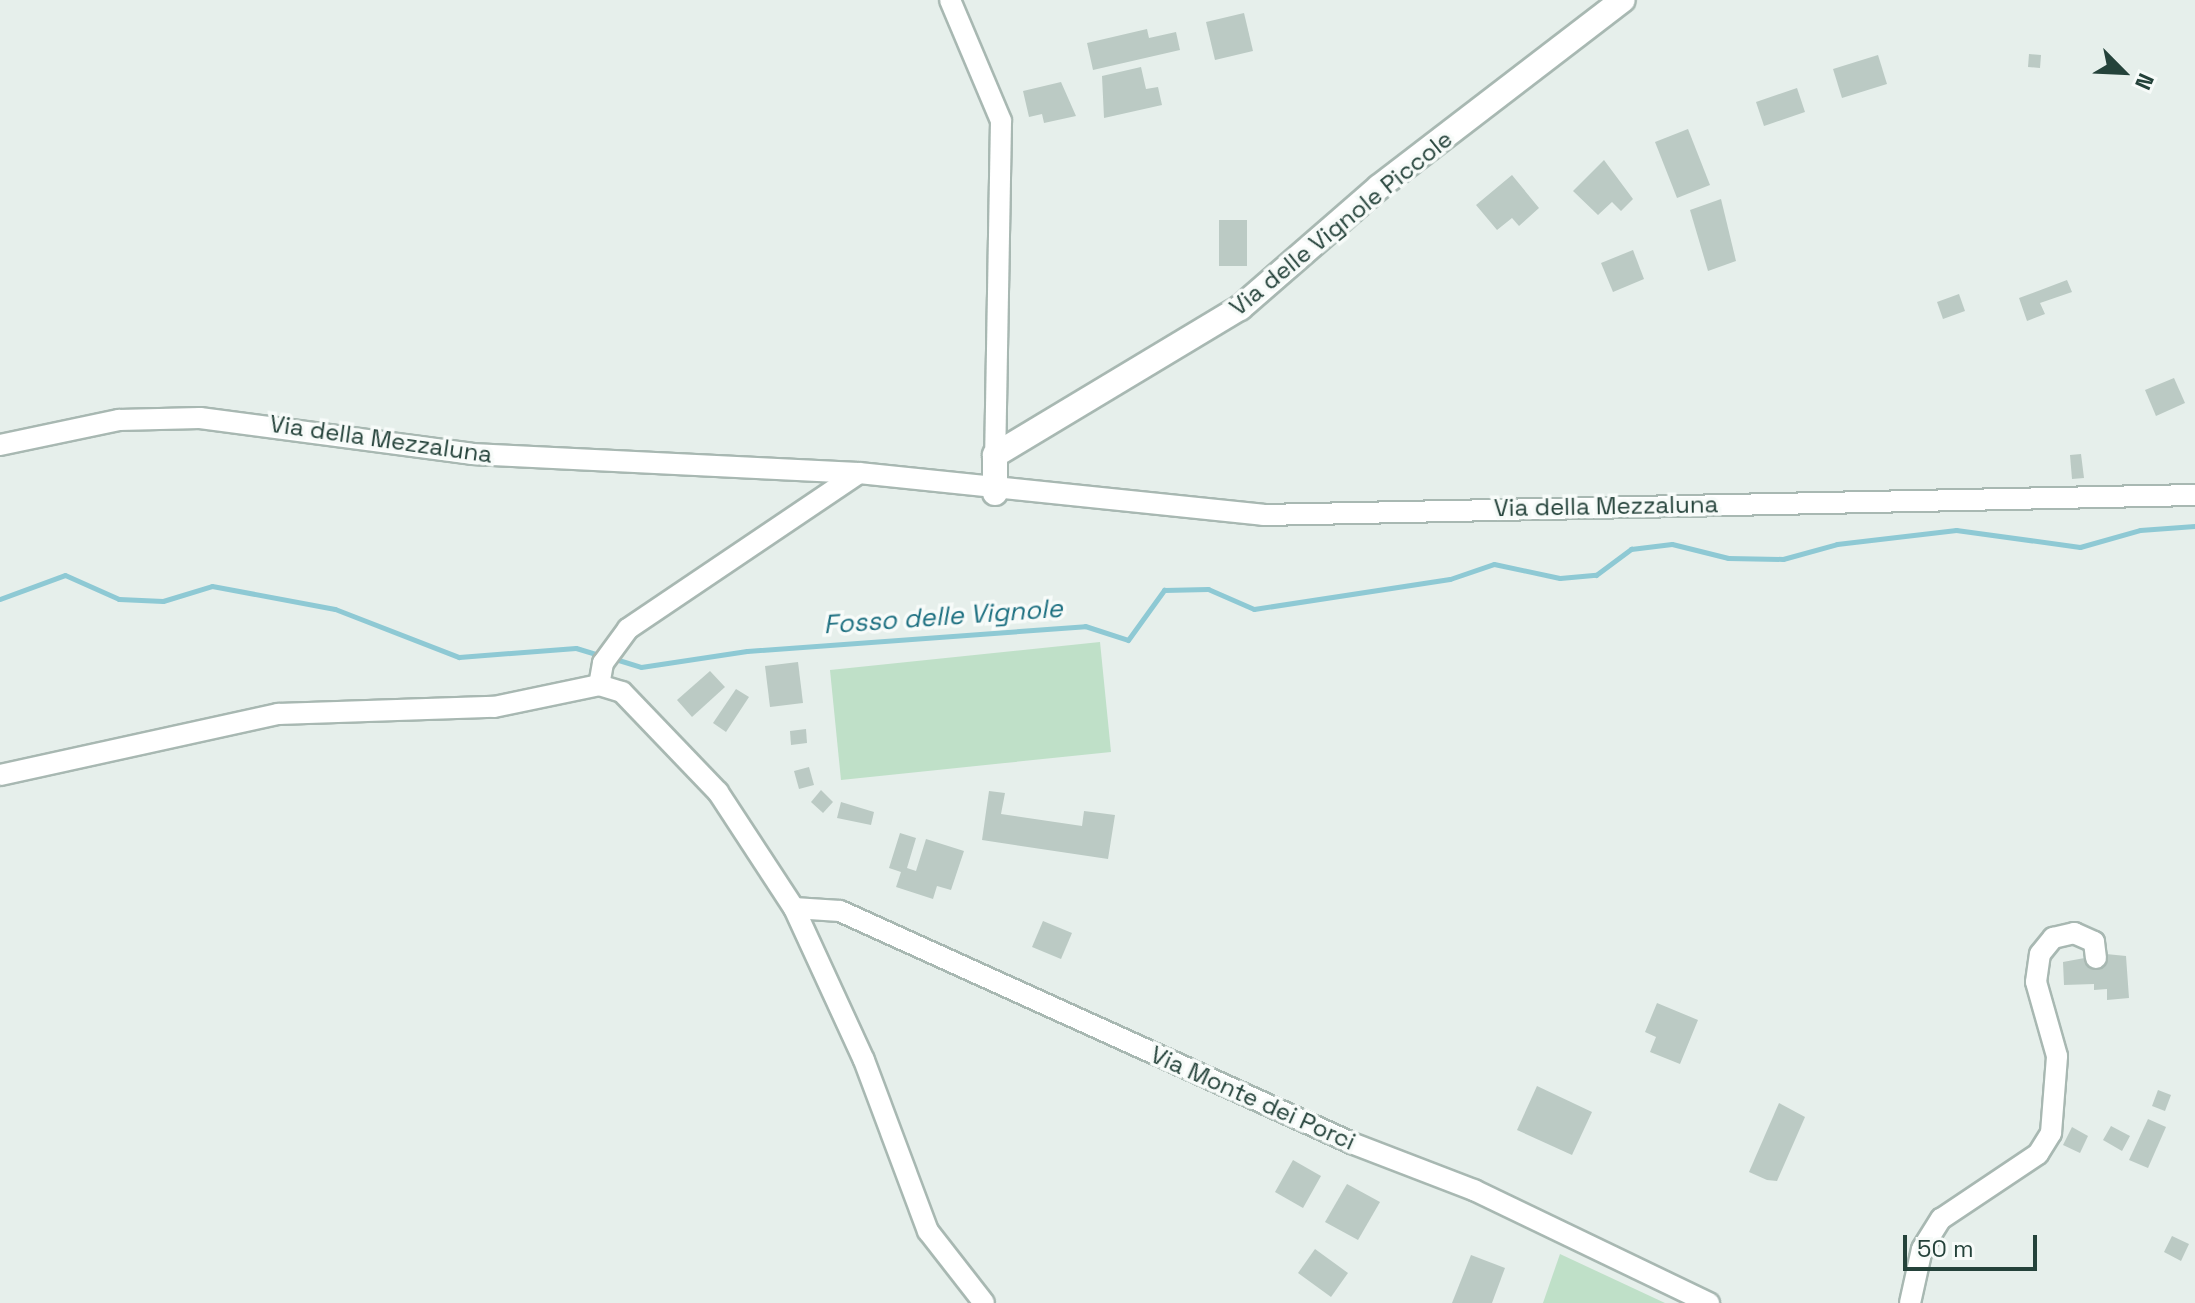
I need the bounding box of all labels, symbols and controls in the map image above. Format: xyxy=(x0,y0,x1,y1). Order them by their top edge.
north arrow xyxy=(2083,32,2163,112)
text: N xyxy=(2129,69,2161,94)
street label: Via delle Vignole Piccole xyxy=(1224,124,1458,322)
street label: Via della Mezzaluna xyxy=(268,409,494,469)
street label: Via della Mezzaluna xyxy=(1494,490,1718,522)
water label: Fosso delle Vignole xyxy=(822,593,1064,641)
street label: Via Monte dei Porci xyxy=(1146,1040,1360,1156)
scale bar xyxy=(1907,1219,2041,1269)
text: 50 m xyxy=(1917,1233,1974,1264)

